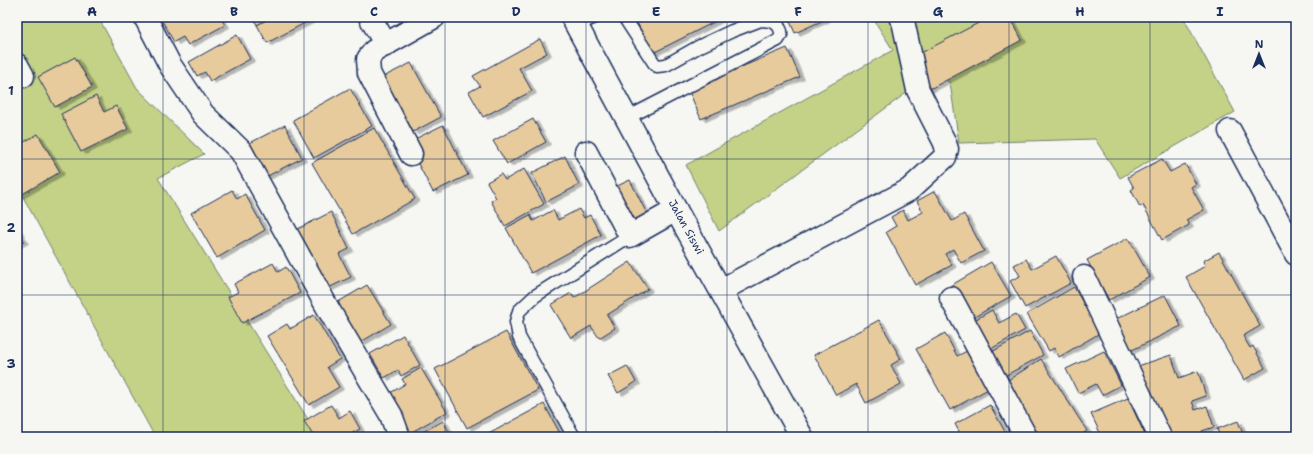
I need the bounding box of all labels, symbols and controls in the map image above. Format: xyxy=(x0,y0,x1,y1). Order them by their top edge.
text: A xyxy=(87,3,97,20)
text: B xyxy=(230,3,238,20)
text: C xyxy=(370,3,378,20)
text: D xyxy=(511,3,521,20)
text: E xyxy=(652,3,661,20)
text: F xyxy=(794,3,802,20)
text: G xyxy=(933,3,944,20)
text: H xyxy=(1075,3,1085,20)
text: I xyxy=(1216,3,1224,20)
north arrow xyxy=(1239,34,1279,74)
text: N xyxy=(1255,37,1264,52)
text: 1 xyxy=(8,82,14,99)
street label: Jalan Siswi xyxy=(665,197,707,257)
text: 2 xyxy=(6,219,16,236)
text: 3 xyxy=(6,355,16,372)

